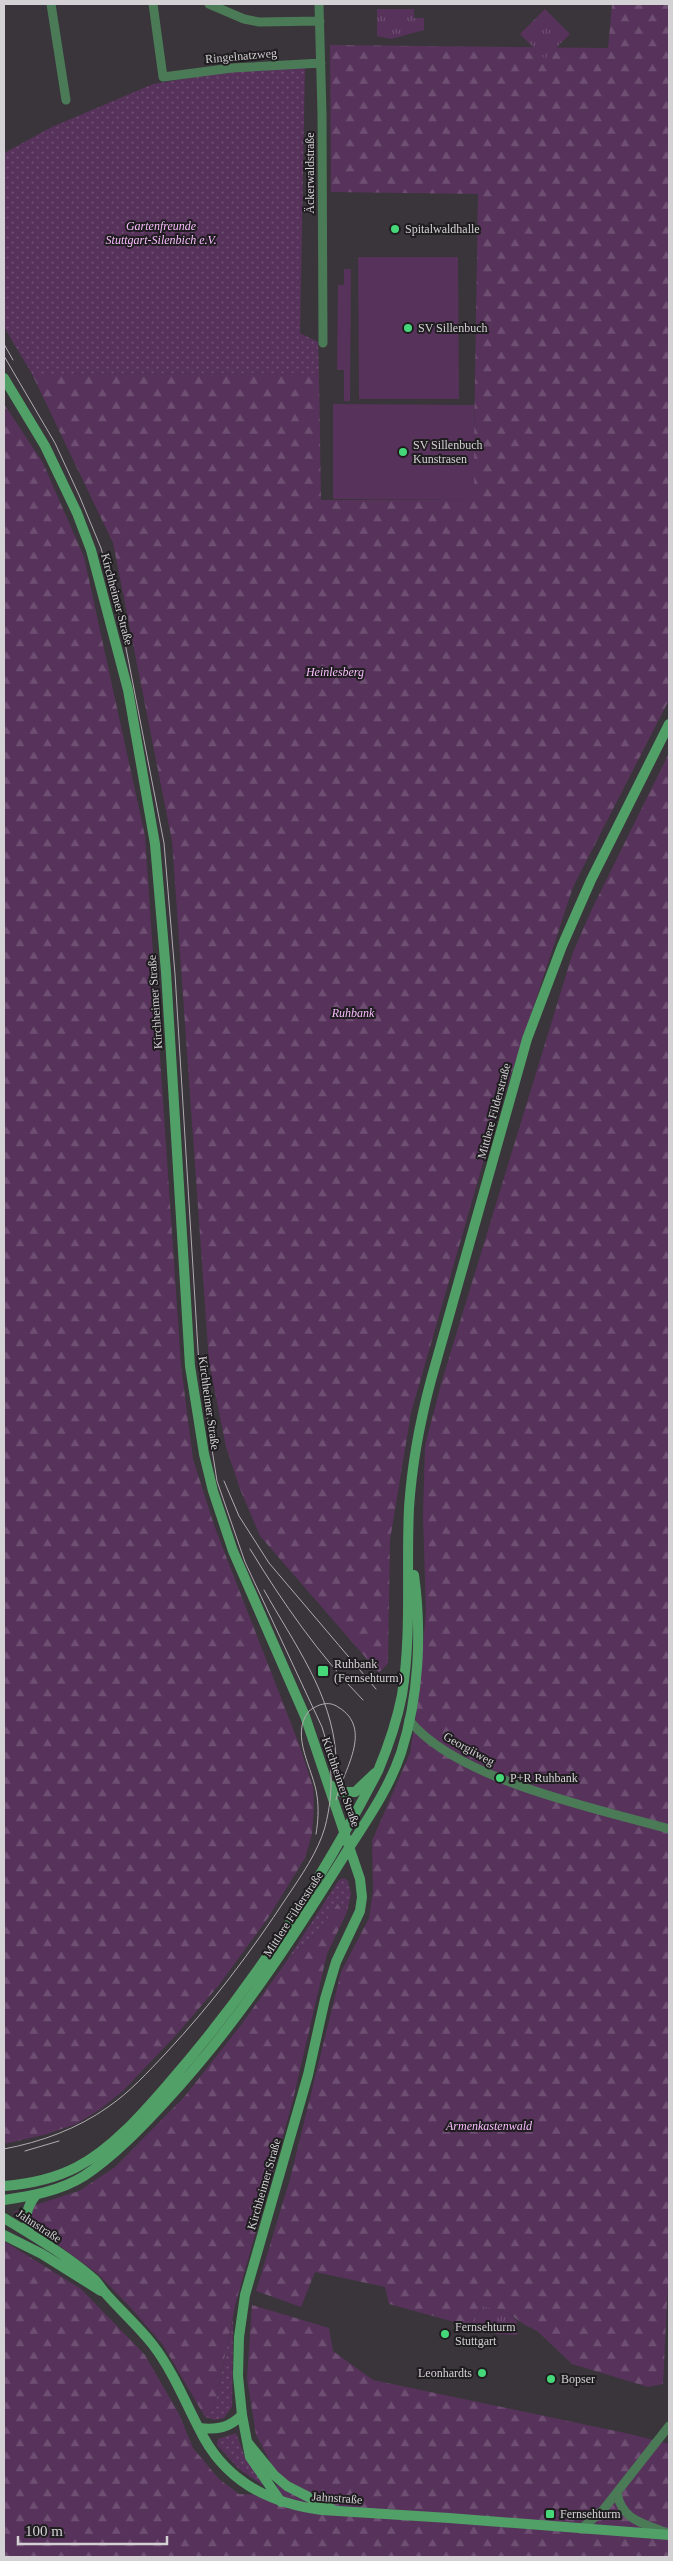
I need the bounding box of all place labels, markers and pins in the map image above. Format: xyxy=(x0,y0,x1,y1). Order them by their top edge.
place label: Spitalwaldhalle xyxy=(405,222,480,236)
marker: Spitalwaldhalle xyxy=(389,223,401,235)
place label: SV Sillenbuch xyxy=(418,321,487,335)
marker: SV Sillenbuch xyxy=(402,322,414,334)
place label: SV Sillenbuch Kunstrasen xyxy=(413,438,482,466)
marker: SV Sillenbuch Kunstrasen xyxy=(397,446,409,458)
place label: Ruhbank (Fernsehturm) xyxy=(334,1657,403,1685)
marker: Ruhbank (Fernsehturm) xyxy=(316,1664,330,1678)
place label: P+R Ruhbank xyxy=(510,1771,578,1785)
marker: P+R Ruhbank xyxy=(494,1772,506,1784)
place label: Fernsehturm Stuttgart xyxy=(455,2320,516,2348)
marker: Fernsehturm Stuttgart xyxy=(439,2328,451,2340)
place label: Leonhardts xyxy=(418,2366,472,2380)
marker: Leonhardts xyxy=(476,2367,488,2379)
place label: Bopser xyxy=(561,2372,595,2386)
marker: Bopser xyxy=(545,2373,557,2385)
place label: Fernsehturm xyxy=(560,2507,621,2521)
marker: Fernsehturm xyxy=(544,2508,556,2520)

